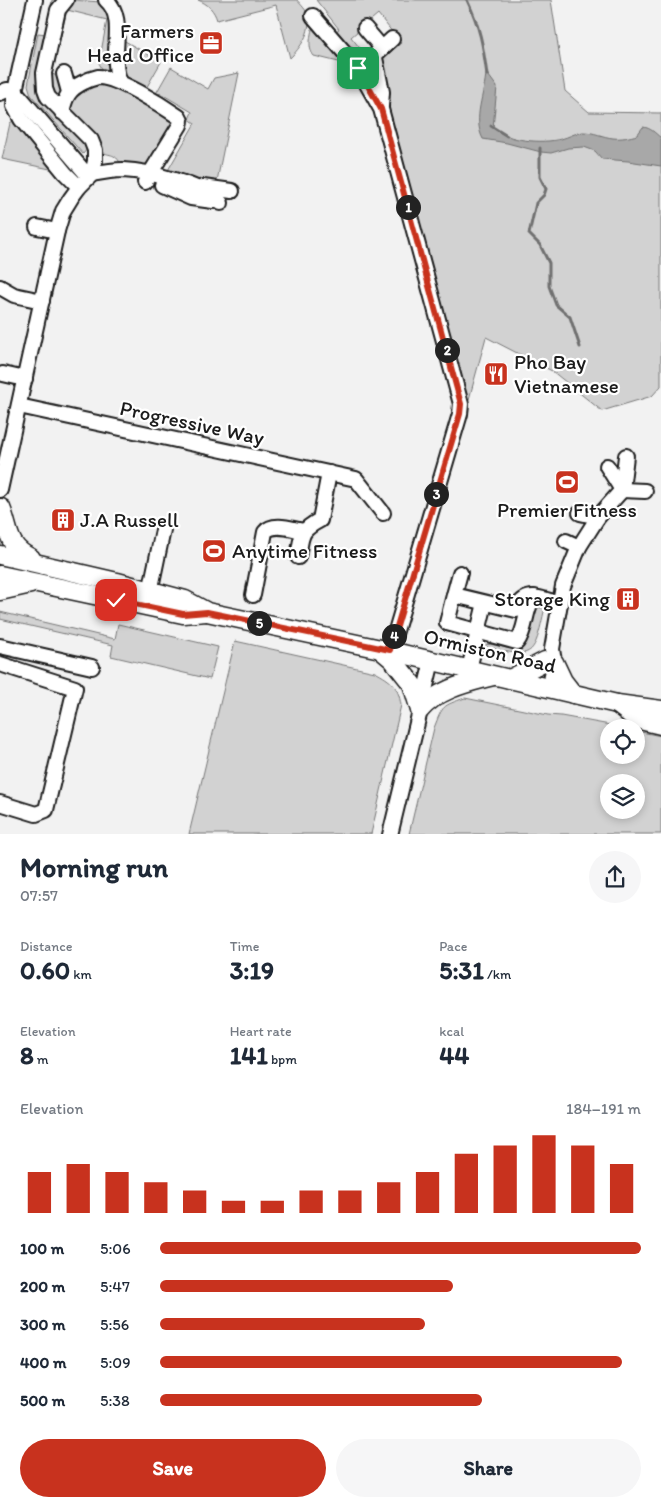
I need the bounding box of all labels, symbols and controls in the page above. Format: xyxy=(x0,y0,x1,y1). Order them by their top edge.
place label: Farmers Head Office xyxy=(87,18,194,67)
office icon: Farmers Head Office xyxy=(198,30,224,56)
pin xyxy=(337,47,379,89)
icon: arrive xyxy=(344,54,372,82)
pin: 1 xyxy=(396,194,420,220)
text: 1 xyxy=(405,199,412,216)
pin: 2 xyxy=(434,338,460,362)
text: 2 xyxy=(444,342,451,359)
place label: Pho Bay Vietnamese xyxy=(514,349,619,398)
restaurant icon: Pho Bay Vietnamese xyxy=(483,361,509,387)
street label: Progressive Way xyxy=(118,395,267,450)
sports icon: Premier Fitness xyxy=(554,469,580,495)
pin: 3 xyxy=(424,482,448,506)
text: 3 xyxy=(433,486,440,503)
place label: Premier Fitness xyxy=(497,497,637,522)
building icon: J.A Russell xyxy=(50,507,76,533)
place label: J.A Russell xyxy=(80,507,179,532)
sports icon: Anytime Fitness xyxy=(201,538,227,564)
place label: Anytime Fitness xyxy=(232,538,377,563)
pin xyxy=(95,579,137,621)
icon: check xyxy=(102,586,130,614)
place label: Storage King xyxy=(494,586,610,611)
building icon: Storage King xyxy=(615,586,641,612)
pin: 5 xyxy=(246,610,272,636)
text: 5 xyxy=(256,615,263,632)
street label: Ormiston Road xyxy=(421,623,559,678)
pin: 4 xyxy=(382,624,406,648)
text: 4 xyxy=(390,628,399,645)
map controls xyxy=(600,719,645,819)
button: locate xyxy=(600,719,645,764)
button: layers xyxy=(600,774,645,819)
text: Morning run xyxy=(20,850,168,884)
button: share xyxy=(589,851,641,903)
text: 07:57 xyxy=(20,886,58,905)
text: Distance xyxy=(20,938,72,955)
text: Time xyxy=(230,938,260,955)
text: Pace xyxy=(439,938,467,955)
text: 0.60 xyxy=(20,955,70,985)
text: 3:19 xyxy=(230,955,274,985)
text: 5:31 xyxy=(439,955,484,985)
text: km xyxy=(70,966,92,983)
text: /km xyxy=(484,966,511,983)
text: Elevation xyxy=(20,1023,76,1040)
text: Heart rate xyxy=(230,1023,292,1040)
text: kcal xyxy=(439,1023,464,1040)
text: 8 xyxy=(20,1040,34,1070)
text: 141 xyxy=(230,1040,268,1070)
text: 44 xyxy=(439,1040,469,1070)
text: m xyxy=(34,1051,49,1068)
text: bpm xyxy=(268,1051,297,1068)
text: Elevation xyxy=(20,1099,84,1118)
text: 184–191 m xyxy=(566,1099,641,1118)
text: 100 m xyxy=(20,1239,64,1258)
text: 5:06 xyxy=(100,1239,131,1258)
text: 200 m xyxy=(20,1277,65,1296)
text: 5:47 xyxy=(100,1277,130,1296)
text: 300 m xyxy=(20,1315,66,1334)
text: 5:56 xyxy=(100,1315,129,1334)
text: 400 m xyxy=(20,1353,66,1372)
text: 5:09 xyxy=(100,1353,131,1372)
text: 500 m xyxy=(20,1391,65,1410)
text: 5:38 xyxy=(100,1391,130,1410)
button: Save xyxy=(20,1439,326,1497)
button: Share xyxy=(336,1439,641,1497)

